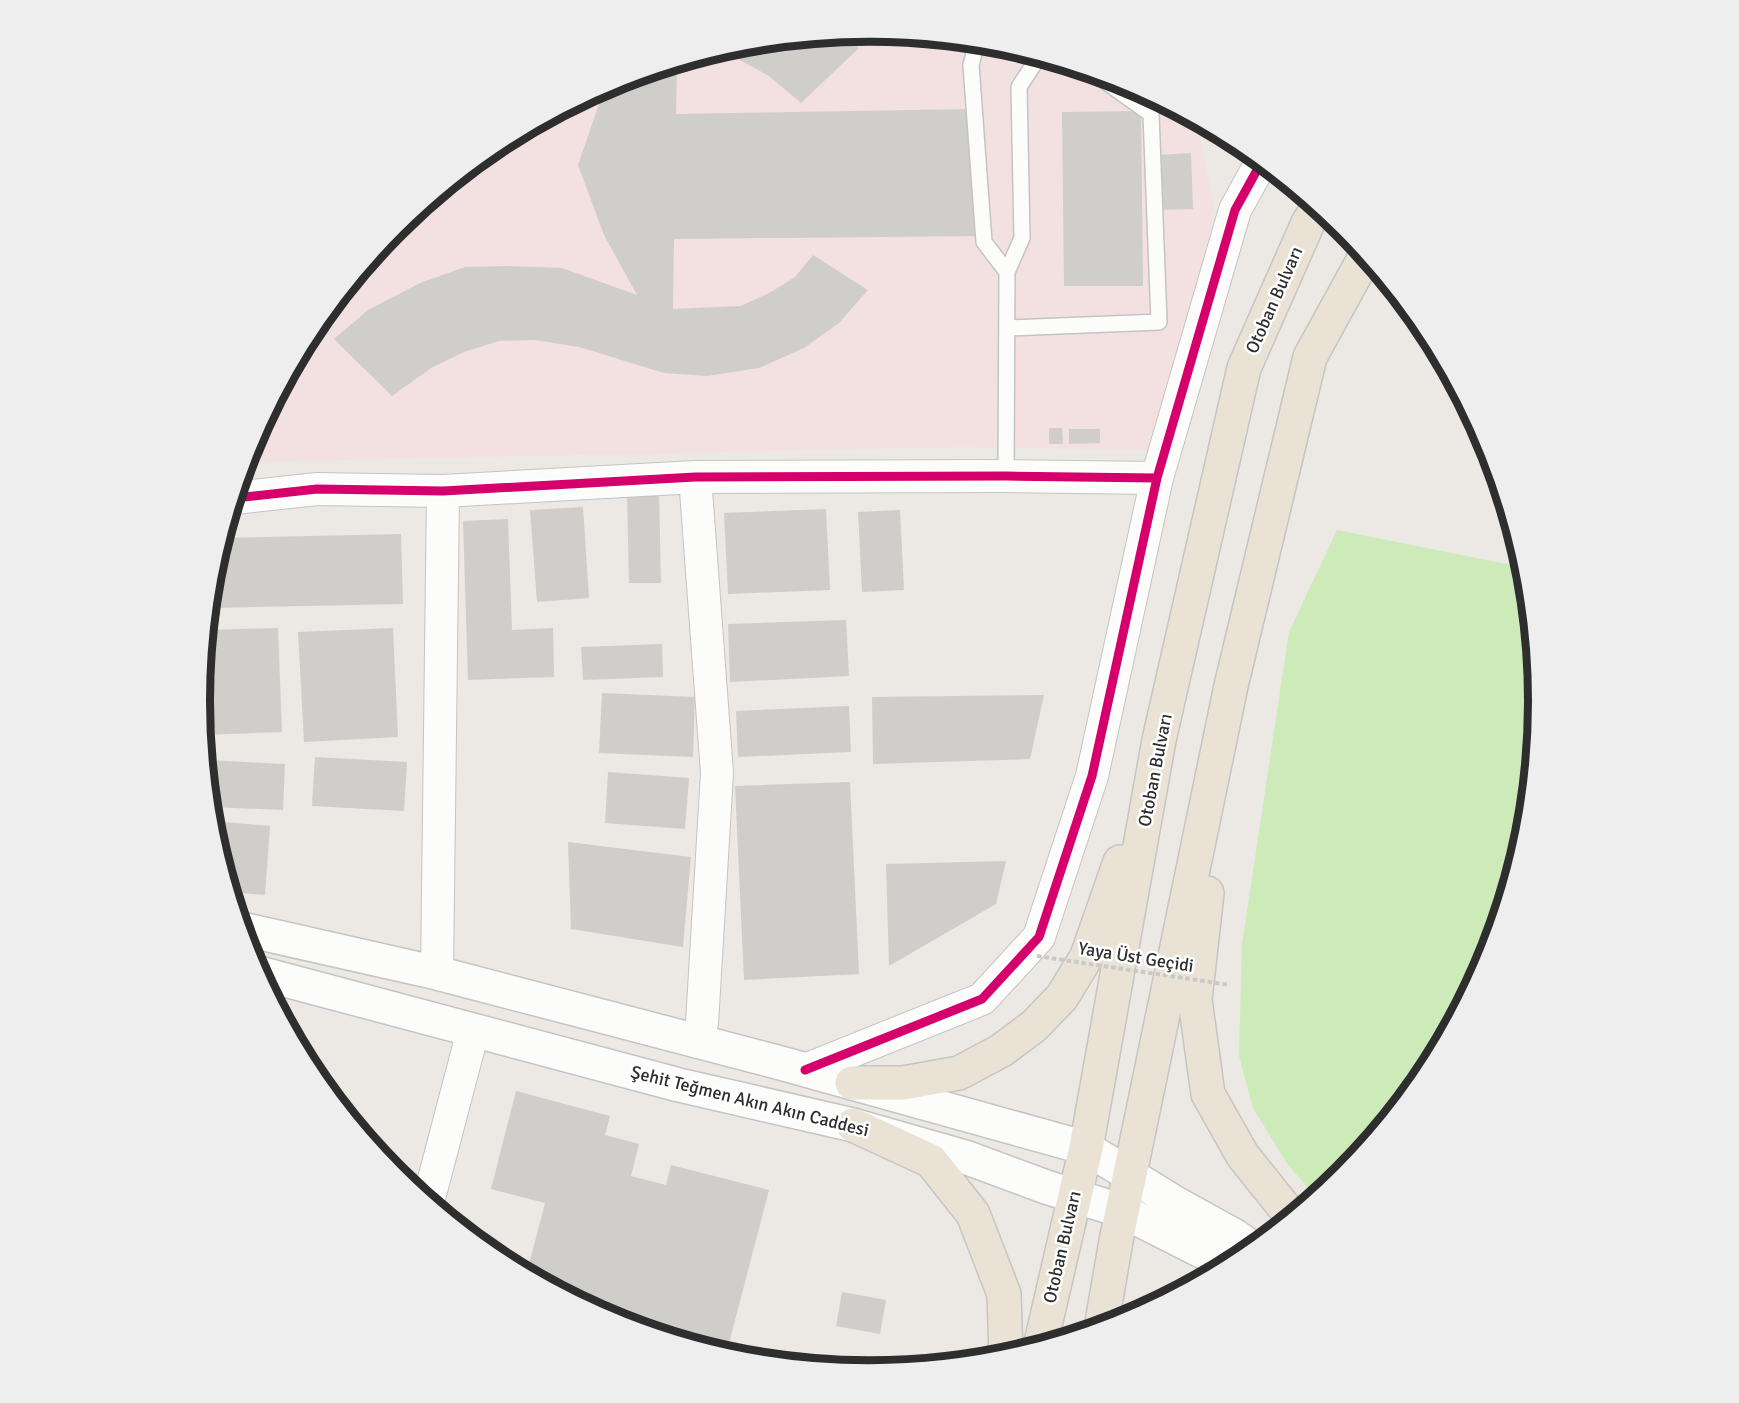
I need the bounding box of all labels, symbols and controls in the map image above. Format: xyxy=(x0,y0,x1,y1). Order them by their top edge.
street label: Otoban Bulvarı xyxy=(1241,243,1307,357)
street label: Otoban Bulvarı xyxy=(1133,712,1177,828)
street label: Yaya Üst Geçidi xyxy=(1077,937,1195,977)
street label: Şehit Teğmen Akın Akın Caddesi xyxy=(629,1061,871,1141)
street label: Otoban Bulvarı xyxy=(1038,1189,1086,1305)

